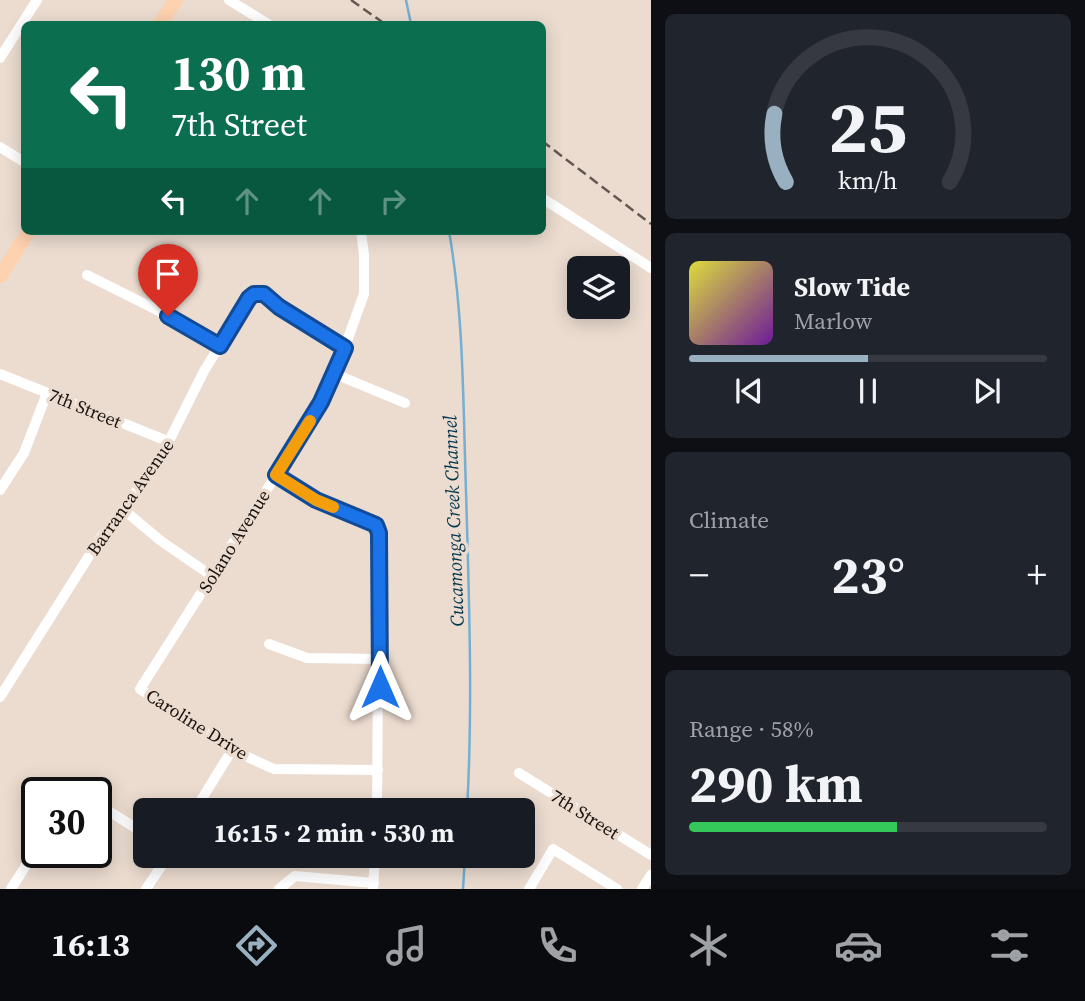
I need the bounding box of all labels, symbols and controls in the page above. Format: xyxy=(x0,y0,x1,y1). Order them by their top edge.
text: 130 m xyxy=(171,39,306,106)
icon: left xyxy=(56,49,147,140)
text: 25 xyxy=(829,78,907,177)
text: 7th Street xyxy=(171,103,307,147)
text: km/h xyxy=(838,163,898,197)
icon: left xyxy=(155,182,193,220)
icon: ahead xyxy=(228,182,266,220)
icon: ahead xyxy=(301,182,339,220)
icon: right xyxy=(374,182,412,220)
pin xyxy=(138,244,198,316)
icon: arrive xyxy=(149,255,187,293)
map controls xyxy=(567,256,630,319)
button: layers xyxy=(567,256,630,319)
text: Slow Tide xyxy=(794,269,910,305)
text: Marlow xyxy=(794,305,872,337)
icon: previous xyxy=(730,372,768,410)
icon: pause xyxy=(849,372,887,410)
icon: next xyxy=(968,372,1006,410)
street label: 7th Street xyxy=(45,382,125,434)
water label: Cucamonga Creek Channel xyxy=(436,414,470,627)
street label: Barranca Avenue xyxy=(81,434,179,560)
street label: Solano Avenue xyxy=(192,485,276,597)
text: Climate xyxy=(689,504,769,536)
text: 23° xyxy=(831,539,905,610)
text: − xyxy=(689,549,709,601)
text: + xyxy=(1027,549,1047,601)
position arrow xyxy=(343,650,417,724)
street label: Caroline Drive xyxy=(141,683,253,765)
text: Range · 58% xyxy=(689,713,814,745)
text: 290 km xyxy=(689,748,863,819)
speed limit sign: 30 xyxy=(21,777,112,868)
street label: 7th Street xyxy=(546,783,624,845)
text: 16:15 · 2 min · 530 m xyxy=(214,815,454,851)
icon: directions xyxy=(232,921,281,970)
icon: music xyxy=(382,921,431,970)
icon: phone xyxy=(533,921,582,970)
icon: climate xyxy=(684,921,733,970)
icon: car xyxy=(834,921,883,970)
icon: filters xyxy=(985,921,1034,970)
text: 16:13 xyxy=(51,923,130,967)

